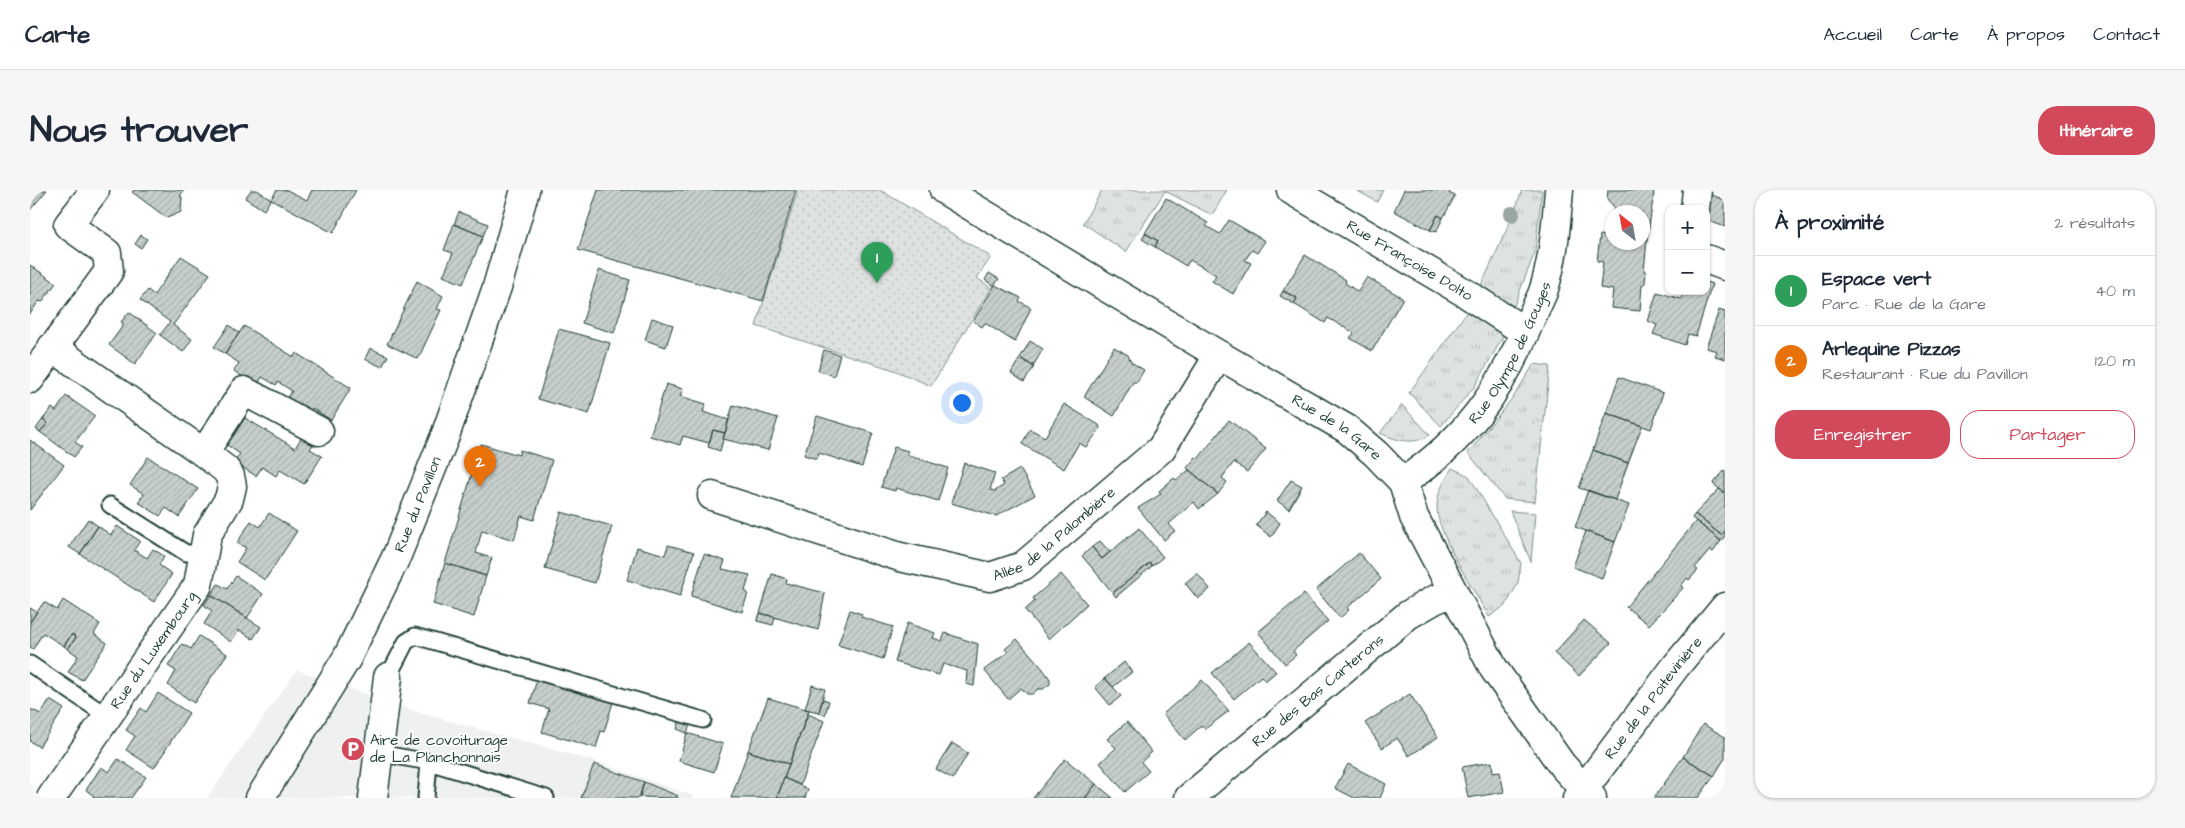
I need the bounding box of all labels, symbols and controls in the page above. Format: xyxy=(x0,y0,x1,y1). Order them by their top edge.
text: Carte xyxy=(25,18,90,52)
text: Accueil xyxy=(1823,22,1882,47)
text: Carte xyxy=(1910,22,1959,47)
text: À propos xyxy=(1987,22,2065,47)
text: Contact xyxy=(2093,22,2160,47)
text: Nous trouver xyxy=(30,106,248,155)
button: Itinéraire xyxy=(2038,106,2155,155)
north arrow xyxy=(1605,205,1650,250)
map controls xyxy=(1665,205,1710,295)
button: + xyxy=(1665,205,1710,250)
text: À proximité xyxy=(1775,208,1884,237)
text: 2 résultats xyxy=(2054,212,2135,234)
street label: Rue Françoise Dolto xyxy=(1343,215,1477,306)
pin: 1 xyxy=(861,242,893,283)
button: − xyxy=(1665,250,1710,295)
text: Espace vert xyxy=(1822,266,1931,293)
street label: Rue Olympe de Gouges xyxy=(1464,279,1557,429)
text: 1 xyxy=(1790,280,1792,302)
text: 40 m xyxy=(2095,280,2135,302)
text: Parc · Rue de la Gare xyxy=(1822,293,1986,315)
text: Arlequine Pizzas xyxy=(1822,336,1961,363)
text: 2 xyxy=(1786,350,1796,372)
text: 120 m xyxy=(2095,350,2135,372)
text: Restaurant · Rue du Pavillon xyxy=(1822,363,2028,385)
street label: Rue de la Gare xyxy=(1288,389,1386,465)
your location xyxy=(949,390,975,416)
button: Enregistrer xyxy=(1775,410,1950,459)
button: Partager xyxy=(1960,410,2135,459)
pin: 2 xyxy=(464,446,496,487)
street label: Rue du Pavillon xyxy=(389,453,447,556)
street label: Allée de la Palombière xyxy=(990,482,1120,586)
street label: Rue du Luxembourg xyxy=(105,587,203,713)
street label: Rue des Bas Carterons xyxy=(1248,629,1389,752)
street label: Rue de la Poitevinière xyxy=(1600,632,1707,763)
place label: Aire de covoiturage de La Planchonnais xyxy=(370,730,508,768)
parking icon: Aire de covoiturage de La Planchonnais xyxy=(340,736,366,762)

